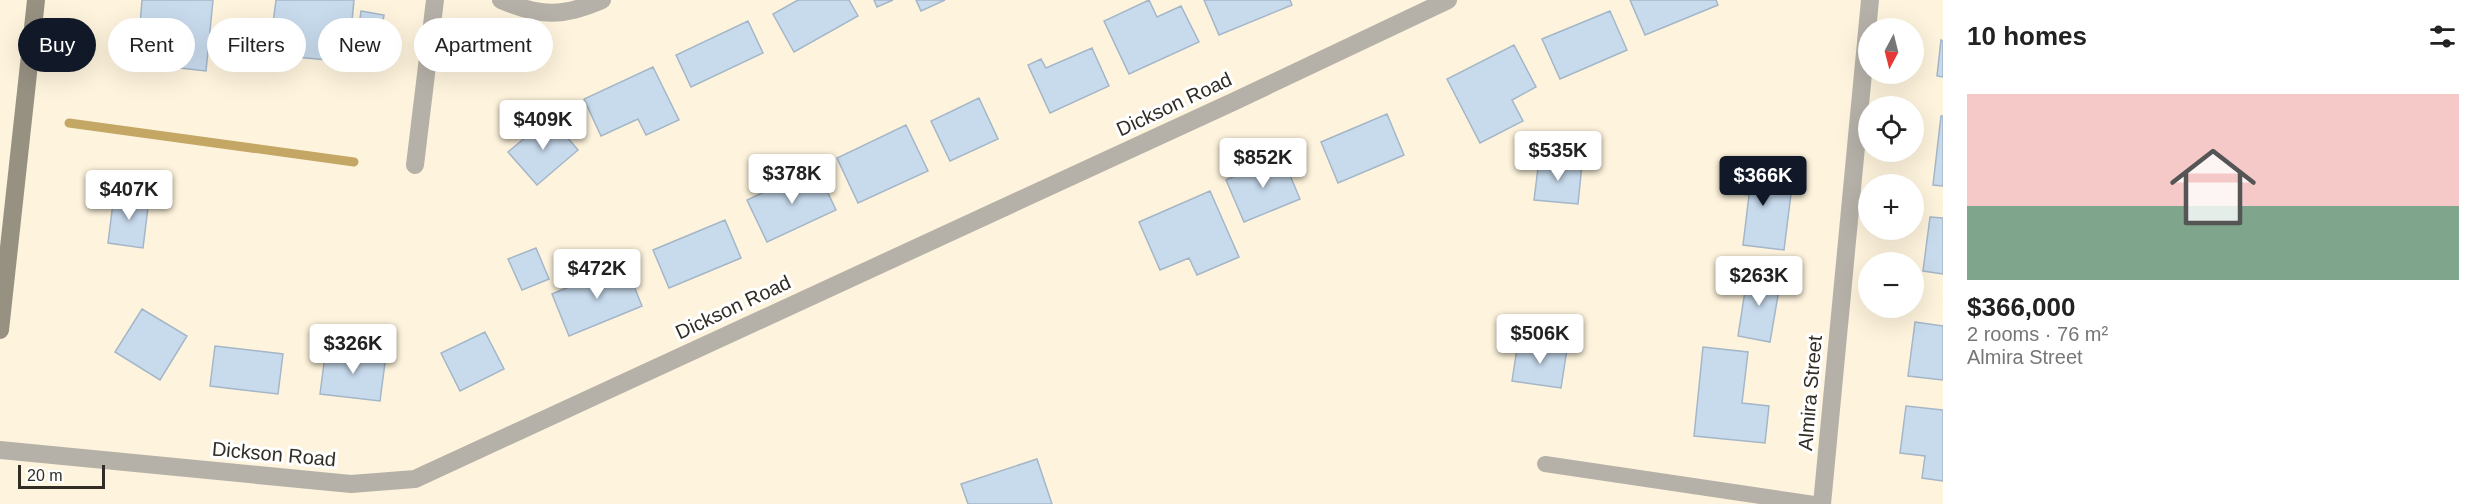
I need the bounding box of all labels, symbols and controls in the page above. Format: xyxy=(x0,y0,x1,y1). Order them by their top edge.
chip: Buy xyxy=(18,18,96,72)
chip: Rent xyxy=(108,18,195,72)
chip: Filters xyxy=(207,18,306,72)
chip: New xyxy=(318,18,402,72)
chip: Apartment xyxy=(414,18,553,72)
north arrow xyxy=(1858,18,1924,84)
map controls xyxy=(1858,18,1924,318)
icon: filters xyxy=(2426,20,2459,53)
text: 10 homes xyxy=(1967,21,2087,51)
street label: Dickson Road xyxy=(1113,68,1235,140)
button: locate xyxy=(1858,96,1924,162)
pin: $409K xyxy=(501,100,585,151)
text: $409K xyxy=(514,108,572,130)
pin: $535K xyxy=(1516,131,1600,182)
icon: home xyxy=(2159,133,2267,241)
pin: $852K xyxy=(1221,138,1305,189)
text: $535K xyxy=(1529,139,1587,161)
text: $852K xyxy=(1234,146,1292,168)
pin: $378K xyxy=(750,154,834,205)
pin: $366K xyxy=(1721,156,1805,207)
text: $378K xyxy=(763,162,821,184)
text: $366K xyxy=(1734,164,1792,186)
pin: $407K xyxy=(87,170,171,221)
button: + xyxy=(1858,174,1924,240)
text: $407K xyxy=(100,178,158,200)
pin: $472K xyxy=(555,249,639,300)
button: − xyxy=(1858,252,1924,318)
pin: $263K xyxy=(1717,256,1801,307)
text: $472K xyxy=(568,257,626,279)
text: $263K xyxy=(1730,264,1788,286)
street label: Dickson Road xyxy=(672,271,794,343)
text: $366,000 xyxy=(1967,292,2075,322)
pin: $506K xyxy=(1498,314,1582,365)
text: $506K xyxy=(1511,322,1569,344)
text: 2 rooms · 76 m² xyxy=(1967,323,2108,345)
pin: $326K xyxy=(311,324,395,375)
text: $326K xyxy=(324,332,382,354)
street label: Almira Street xyxy=(1794,334,1826,452)
text: Almira Street xyxy=(1967,346,2083,368)
street label: Dickson Road xyxy=(211,438,337,470)
scale bar xyxy=(18,462,105,490)
text: 20 m xyxy=(27,467,63,484)

